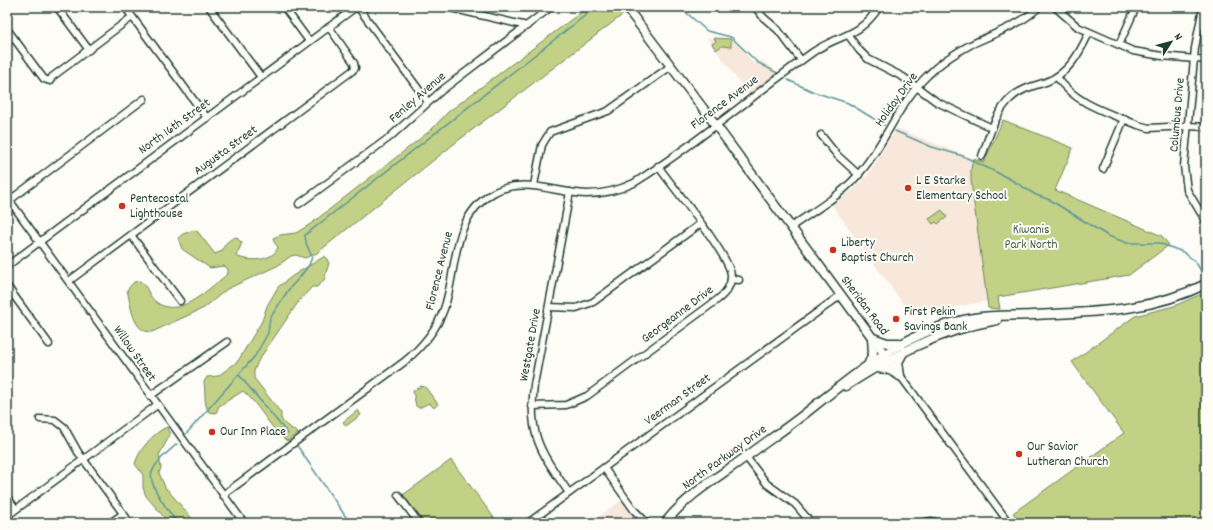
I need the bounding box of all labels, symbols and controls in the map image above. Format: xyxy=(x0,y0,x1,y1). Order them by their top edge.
north arrow xyxy=(1151,22,1191,62)
text: N xyxy=(1169,30,1186,45)
street label: Fenley Avenue xyxy=(385,68,451,128)
street label: Holiday Drive xyxy=(871,69,923,131)
street label: Florence Avenue xyxy=(687,71,763,135)
street label: Columbus Drive xyxy=(1165,77,1191,153)
street label: North 16th Street xyxy=(135,94,215,160)
street label: Augusta Street xyxy=(190,121,262,181)
place label: L E Starke Elementary School xyxy=(916,172,1007,206)
marker: L E Starke Elementary School xyxy=(903,183,913,193)
place label: Pentecostal Lighthouse xyxy=(130,190,189,224)
marker: Pentecostal Lighthouse xyxy=(117,201,127,211)
park label: Kiwanis Park North xyxy=(1005,221,1057,255)
street label: Florence Avenue xyxy=(421,229,459,312)
place label: Liberty Baptist Church xyxy=(841,234,914,268)
marker: Liberty Baptist Church xyxy=(828,245,838,255)
street label: Sheridan Road xyxy=(835,272,893,340)
street label: Georgeanne Drive xyxy=(638,281,718,349)
place label: First Pekin Savings Bank xyxy=(904,303,967,337)
street label: Westgate Drive xyxy=(515,307,547,383)
marker: First Pekin Savings Bank xyxy=(891,314,901,324)
street label: Willow Street xyxy=(108,322,160,386)
street label: Veerman Street xyxy=(641,369,715,431)
street label: North Parkway Drive xyxy=(679,421,772,495)
place label: Our Inn Place xyxy=(220,423,286,442)
marker: Our Inn Place xyxy=(207,427,217,437)
place label: Our Savior Lutheran Church xyxy=(1027,438,1108,472)
marker: Our Savior Lutheran Church xyxy=(1014,449,1024,459)

